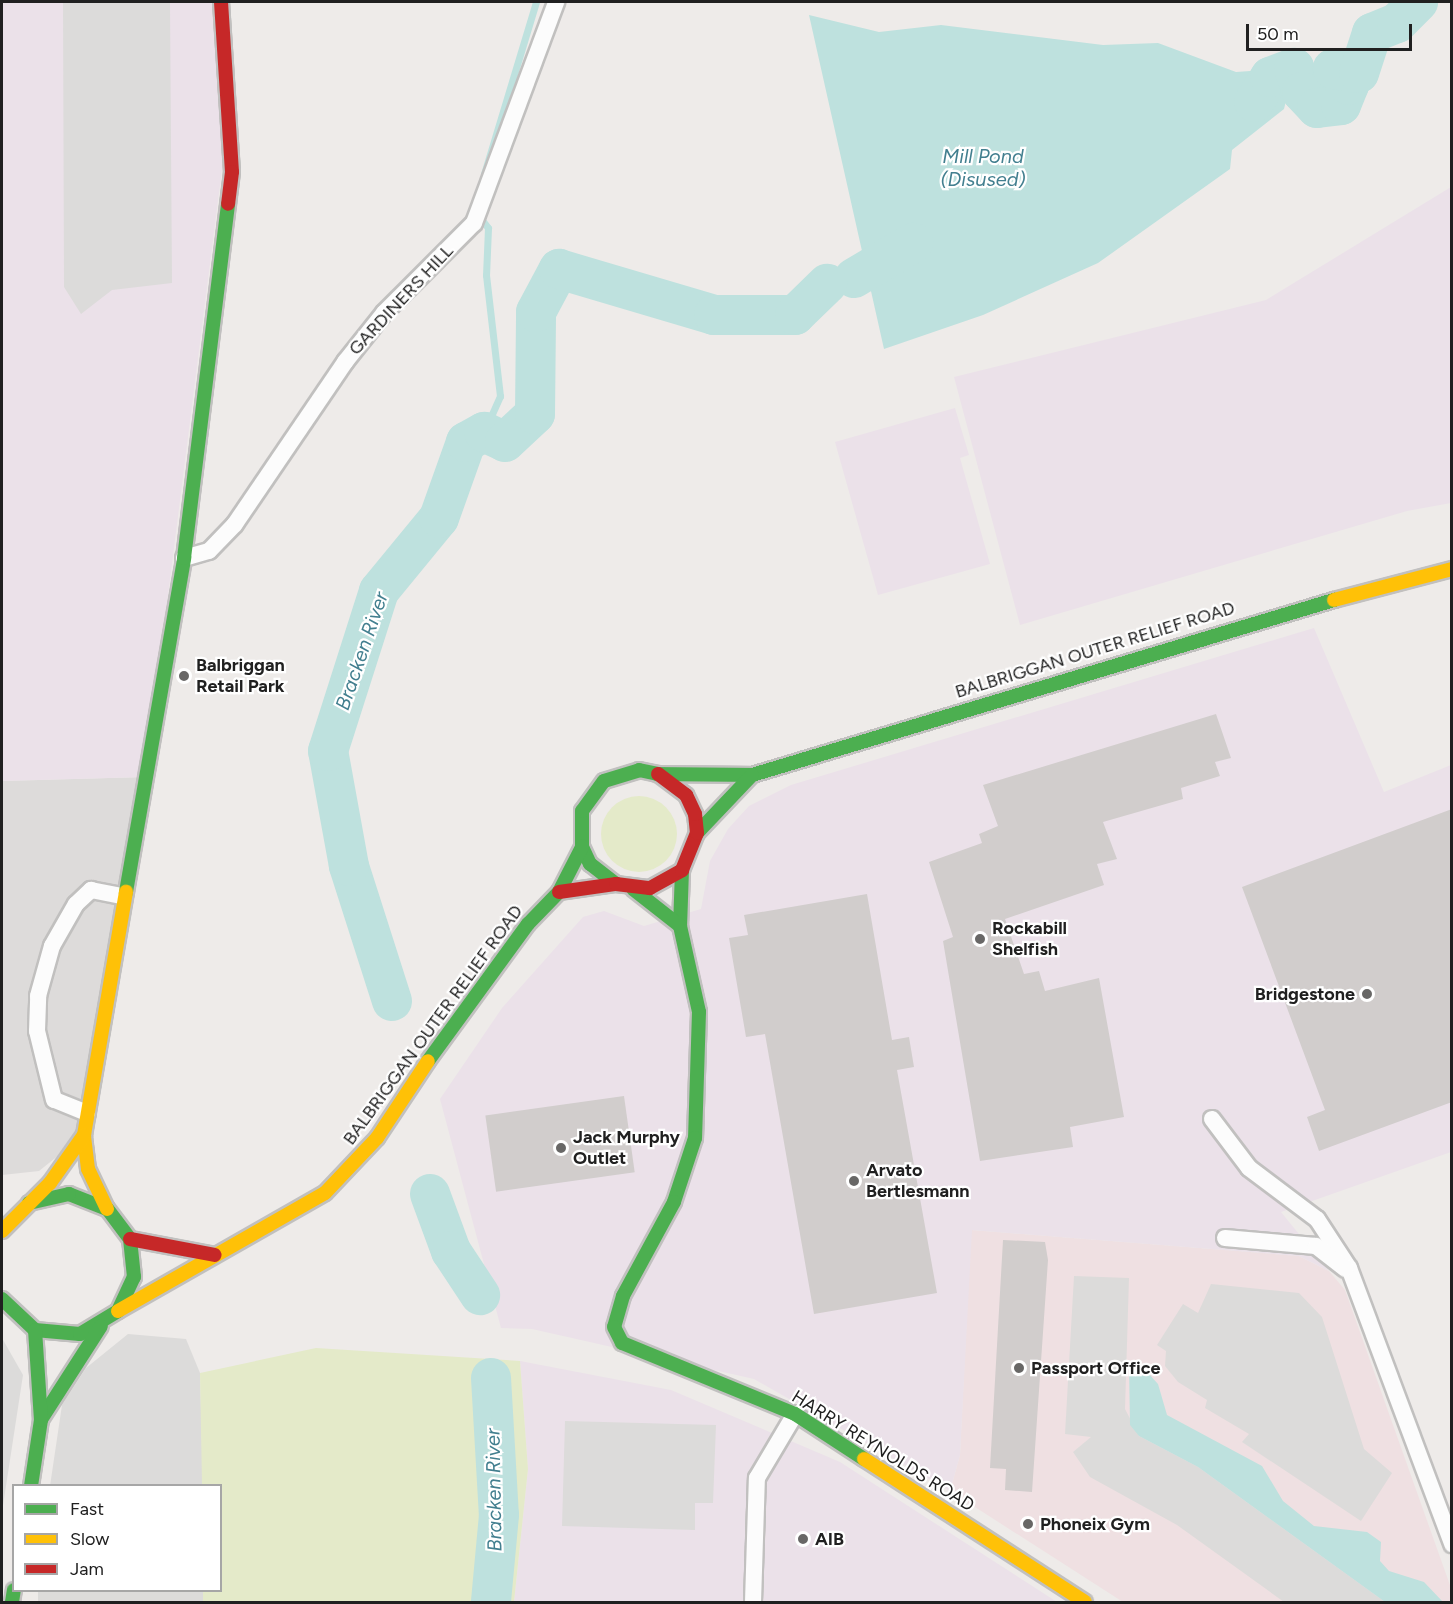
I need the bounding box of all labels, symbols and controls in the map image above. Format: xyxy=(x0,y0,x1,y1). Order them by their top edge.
scale bar xyxy=(1249,12,1416,50)
text: 50 m xyxy=(1257,23,1299,45)
water label: Mill Pond (Disused) xyxy=(940,144,1026,191)
street label: GARDINERS HILL xyxy=(344,240,458,360)
water label: Bracken River xyxy=(331,589,393,713)
street label: BALBRIGGAN OUTER RELIEF ROAD xyxy=(953,597,1237,703)
place label: Balbriggan Retail Park xyxy=(196,655,285,698)
marker: Balbriggan Retail Park xyxy=(177,669,191,683)
street label: BALBRIGGAN OUTER RELIEF ROAD xyxy=(339,901,527,1149)
place label: Rockabill Shelfish xyxy=(992,918,1067,960)
marker: Rockabill Shelfish xyxy=(973,932,987,946)
place label: Bridgestone xyxy=(1255,983,1355,1005)
marker: Bridgestone xyxy=(1360,987,1374,1001)
place label: Jack Murphy Outlet xyxy=(573,1127,680,1170)
marker: Jack Murphy Outlet xyxy=(554,1141,568,1155)
place label: Arvato Bertlesmann xyxy=(866,1160,970,1202)
marker: Arvato Bertlesmann xyxy=(847,1174,861,1188)
place label: Passport Office xyxy=(1031,1357,1160,1379)
marker: Passport Office xyxy=(1012,1361,1026,1375)
street label: HARRY REYNOLDS ROAD xyxy=(788,1386,978,1516)
water label: Bracken River xyxy=(481,1428,507,1552)
legend xyxy=(12,1484,222,1592)
text: Fast xyxy=(70,1498,104,1520)
place label: Phoneix Gym xyxy=(1040,1513,1150,1535)
marker: Phoneix Gym xyxy=(1021,1517,1035,1531)
text: Slow xyxy=(70,1528,109,1550)
place label: AIB xyxy=(815,1528,844,1550)
marker: AIB xyxy=(796,1532,810,1546)
text: Jam xyxy=(70,1558,104,1580)

